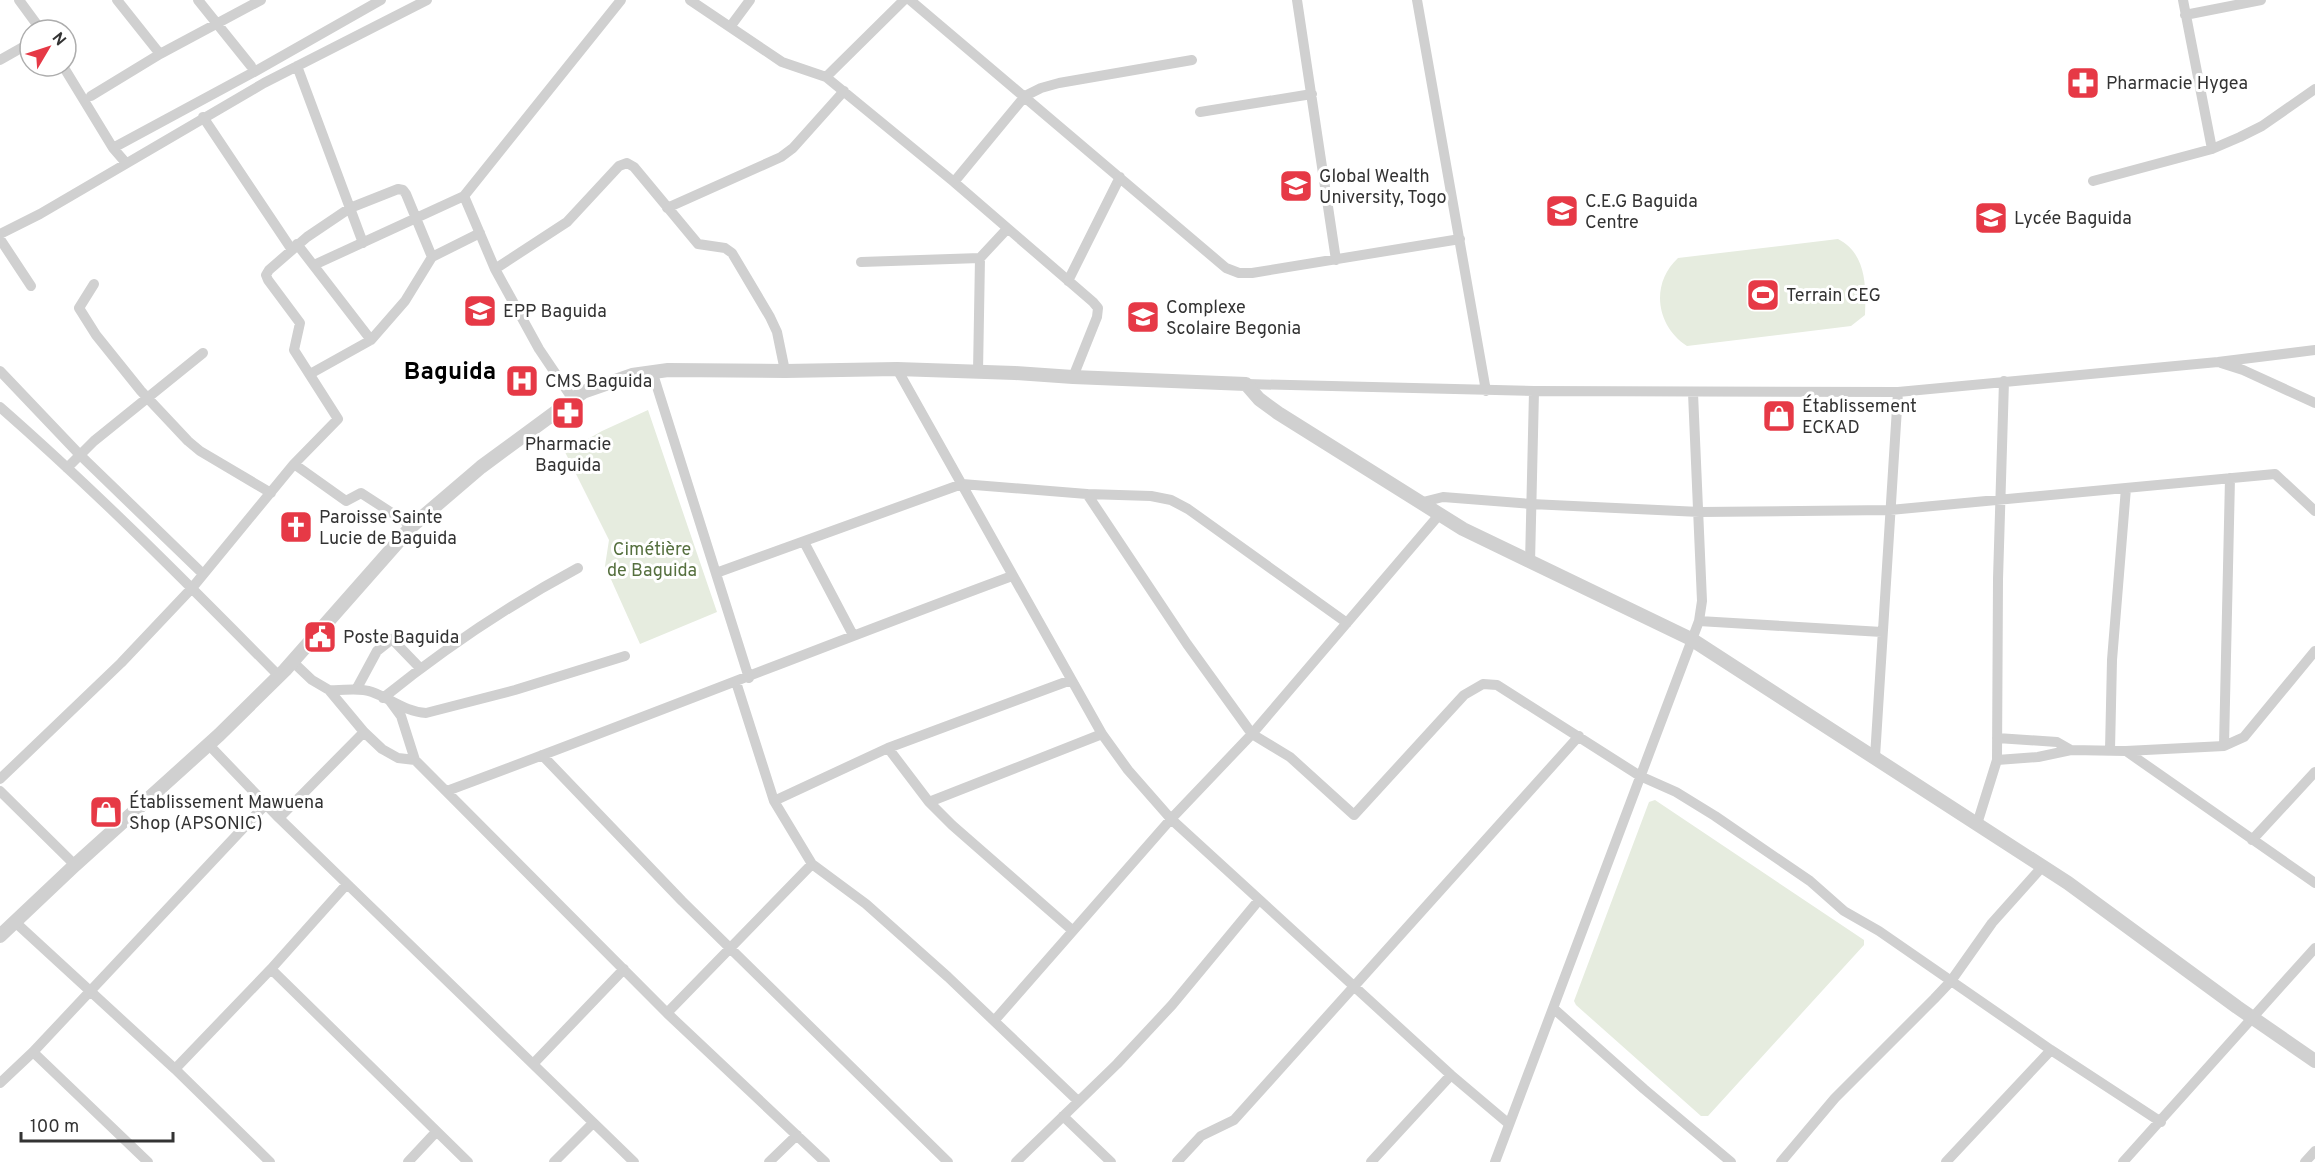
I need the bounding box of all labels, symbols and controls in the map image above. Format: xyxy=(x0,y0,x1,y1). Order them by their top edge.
north arrow xyxy=(18,18,78,78)
text: N xyxy=(47,29,69,51)
pharmacy icon: Pharmacie Hygea xyxy=(2065,65,2101,101)
place label: Pharmacie Hygea xyxy=(2106,73,2248,96)
place label: Global Wealth University, Togo xyxy=(1319,166,1447,210)
school or university icon: Global Wealth University, Togo xyxy=(1278,168,1314,204)
place label: C.E.G Baguida Centre xyxy=(1585,191,1698,235)
school or university icon: C.E.G Baguida Centre xyxy=(1544,193,1580,229)
school or university icon: Lycée Baguida xyxy=(1973,200,2009,236)
place label: Lycée Baguida xyxy=(2014,208,2132,231)
sports icon: Terrain CEG xyxy=(1745,277,1781,313)
place label: Terrain CEG xyxy=(1786,285,1881,308)
school or university icon: EPP Baguida xyxy=(462,293,498,329)
place label: Complexe Scolaire Begonia xyxy=(1166,297,1301,341)
school or university icon: Complexe Scolaire Begonia xyxy=(1125,299,1161,335)
place label: EPP Baguida xyxy=(503,301,607,324)
district label: Baguida xyxy=(404,358,496,388)
hospital icon: CMS Baguida xyxy=(504,363,540,399)
place label: CMS Baguida xyxy=(545,371,652,394)
place label: Établissement ECKAD xyxy=(1802,394,1917,440)
pharmacy icon: Pharmacie Baguida xyxy=(550,395,586,431)
shop icon: Établissement ECKAD xyxy=(1761,398,1797,434)
place label: Pharmacie Baguida xyxy=(525,434,611,478)
place label: Paroisse Sainte Lucie de Baguida xyxy=(319,507,457,551)
church icon: Paroisse Sainte Lucie de Baguida xyxy=(278,509,314,545)
park label: Cimétière de Baguida xyxy=(607,539,697,583)
public building icon: Poste Baguida xyxy=(302,619,338,655)
place label: Poste Baguida xyxy=(343,627,459,650)
place label: Établissement Mawuena Shop (APSONIC) xyxy=(129,790,324,836)
shop icon: Établissement Mawuena Shop (APSONIC) xyxy=(88,794,124,830)
scale bar xyxy=(21,1105,172,1143)
text: 100 m xyxy=(30,1116,79,1139)

